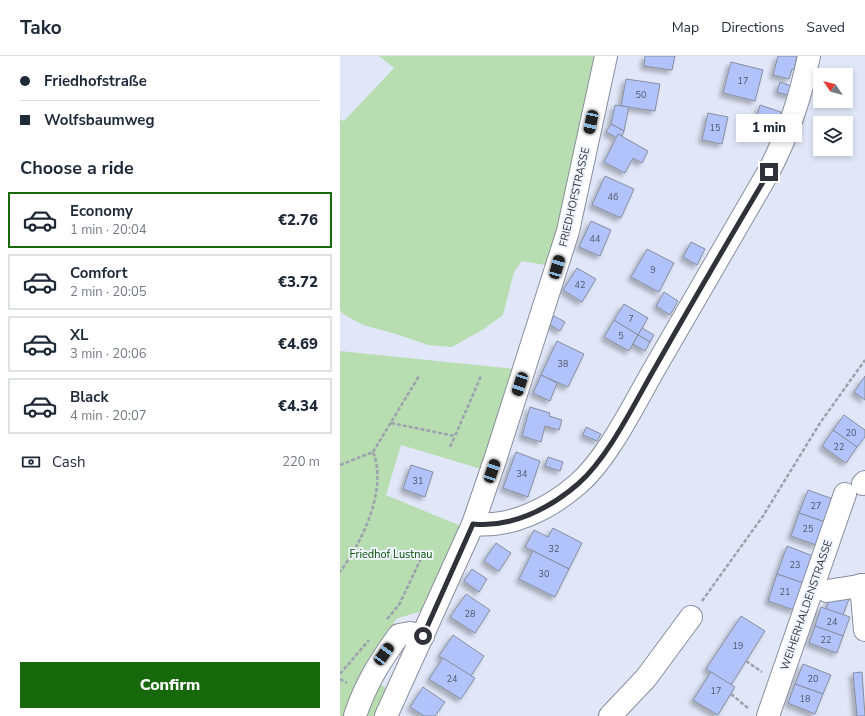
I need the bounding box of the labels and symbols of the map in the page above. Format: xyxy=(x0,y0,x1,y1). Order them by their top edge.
north arrow xyxy=(813,68,853,108)
house number: 17 xyxy=(738,75,748,87)
house number: 50 xyxy=(636,89,646,101)
car xyxy=(583,109,599,135)
callout: 1 min xyxy=(736,114,802,142)
house number: 15 xyxy=(710,122,720,134)
street label: FRIEDHOFSTRASSE xyxy=(556,146,593,248)
route end xyxy=(760,163,778,181)
house number: 46 xyxy=(608,191,618,203)
house number: 44 xyxy=(590,233,601,245)
car xyxy=(548,254,566,280)
house number: 9 xyxy=(650,264,656,276)
house number: 42 xyxy=(575,279,585,291)
house number: 7 xyxy=(628,313,634,325)
house number: 5 xyxy=(618,330,624,342)
house number: 38 xyxy=(558,358,568,370)
car xyxy=(511,371,529,397)
house number: 20 xyxy=(846,427,856,439)
house number: 22 xyxy=(834,441,844,453)
car xyxy=(482,458,502,484)
house number: 34 xyxy=(517,468,528,480)
house number: 31 xyxy=(413,475,423,487)
house number: 27 xyxy=(811,500,821,512)
house number: 25 xyxy=(803,523,813,535)
street label: WEIHERHALDENSTRASSE xyxy=(777,538,836,672)
house number: 32 xyxy=(549,543,559,555)
park label: Friedhof Lustnau xyxy=(350,547,432,562)
house number: 23 xyxy=(790,559,800,571)
house number: 30 xyxy=(539,568,549,580)
house number: 21 xyxy=(780,586,790,598)
house number: 28 xyxy=(465,608,475,620)
house number: 24 xyxy=(827,616,838,628)
route start xyxy=(414,627,432,645)
house number: 22 xyxy=(821,634,831,646)
house number: 19 xyxy=(733,640,743,652)
car xyxy=(372,641,396,667)
house number: 24 xyxy=(447,673,458,685)
house number: 20 xyxy=(808,673,818,685)
house number: 17 xyxy=(711,685,721,697)
house number: 18 xyxy=(800,693,810,705)

